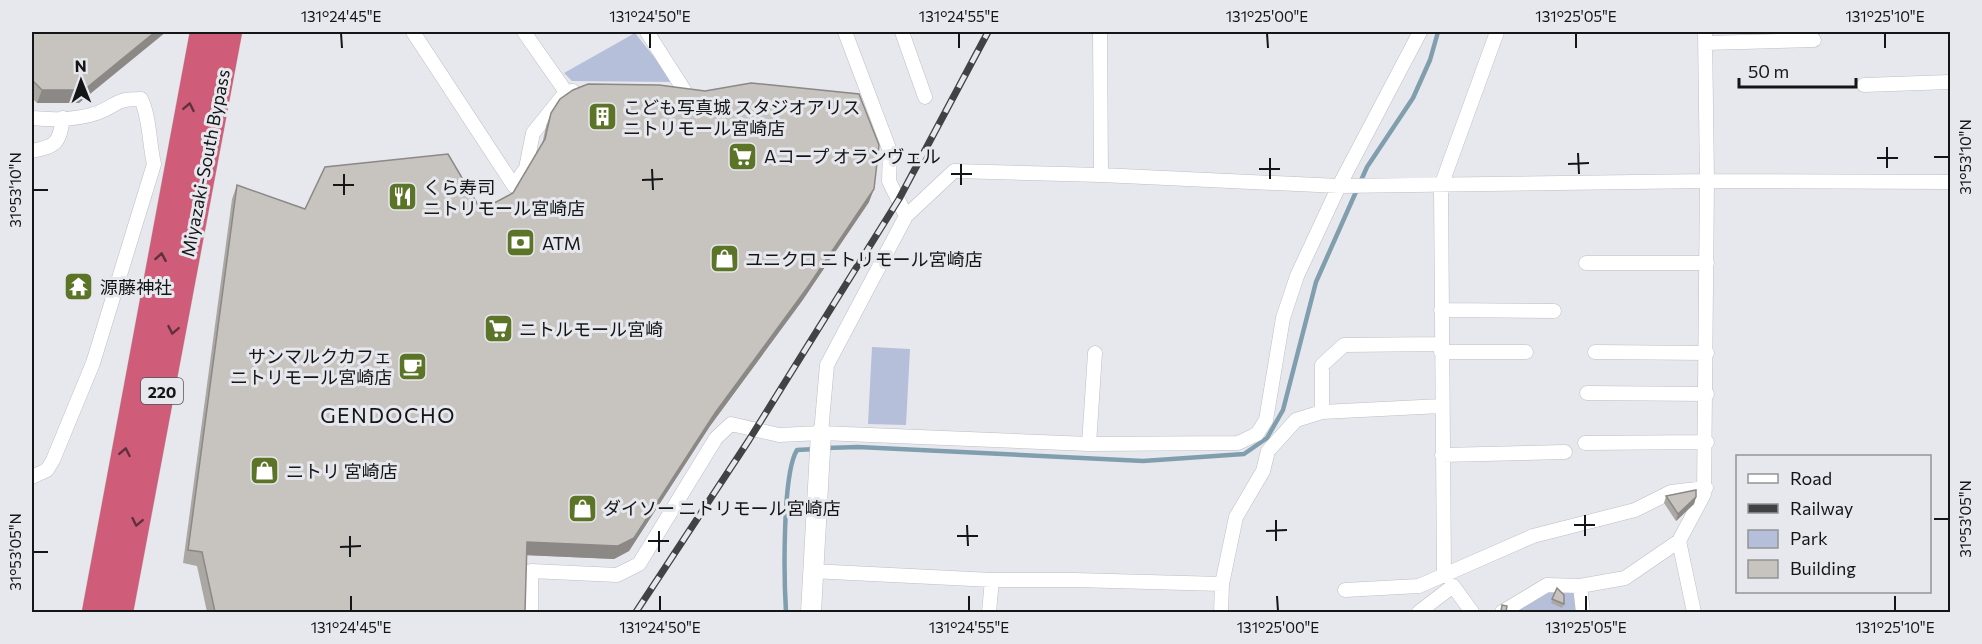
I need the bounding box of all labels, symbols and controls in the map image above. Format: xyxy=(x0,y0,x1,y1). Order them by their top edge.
text: 131°24'45"E xyxy=(301,7,381,25)
text: 131°24'50"E xyxy=(609,7,691,25)
text: 131°24'55"E xyxy=(919,7,999,25)
text: 131°25'00"E xyxy=(1226,7,1308,25)
text: 131°25'05"E xyxy=(1535,7,1617,25)
text: 131°25'10"E xyxy=(1845,7,1925,25)
north arrow xyxy=(51,51,111,111)
scale bar xyxy=(1739,51,1856,89)
text: N xyxy=(75,56,87,75)
text: 50 m xyxy=(1748,60,1789,82)
street label: Miyazaki-South Bypass xyxy=(176,67,234,259)
place label: こども写真城 スタジオアリス ニトリモール宮崎店 xyxy=(623,96,860,139)
building icon: こども写真城 スタジオアリス ニトリモール宮崎店 xyxy=(586,101,618,133)
one-way arrow xyxy=(182,102,195,112)
text: 31°53'10"N xyxy=(1956,119,1974,195)
supermarket icon: Aコープ オランヴェル xyxy=(727,140,759,172)
place label: Aコープ オランヴェル xyxy=(764,145,941,167)
text: 31°53'10"N xyxy=(6,152,24,228)
place label: くら寿司 ニトリモール宮崎店 xyxy=(423,176,585,219)
restaurant icon: くら寿司 ニトリモール宮崎店 xyxy=(386,181,418,213)
bank icon: ATM xyxy=(505,227,537,259)
place label: ATM xyxy=(542,232,581,254)
shop icon: ユニクロ ニトリモール宮崎店 xyxy=(708,243,740,275)
place label: ユニクロ ニトリモール宮崎店 xyxy=(745,248,982,270)
one-way arrow xyxy=(154,252,167,262)
temple icon: 源藤神社 xyxy=(63,271,95,303)
place label: 源藤神社 xyxy=(100,276,172,298)
supermarket icon: ニトルモール宮崎 xyxy=(482,313,514,345)
place label: ニトルモール宮崎 xyxy=(519,318,663,340)
one-way arrow xyxy=(167,325,180,335)
place label: サンマルクカフェ ニトリモール宮崎店 xyxy=(230,345,392,388)
cafe icon: サンマルクカフェ ニトリモール宮崎店 xyxy=(397,350,429,382)
road number: 220 xyxy=(141,378,183,404)
district label: GENDOCHO xyxy=(320,402,456,427)
one-way arrow xyxy=(118,447,131,457)
shop icon: ニトリ 宮崎店 xyxy=(249,455,281,487)
legend xyxy=(1736,455,1931,593)
place label: ニトリ 宮崎店 xyxy=(286,460,397,482)
text: Road xyxy=(1790,467,1832,489)
text: 31°53'05"N xyxy=(1956,480,1974,558)
shop icon: ダイソー ニトリモール宮崎店 xyxy=(566,492,598,524)
place label: ダイソー ニトリモール宮崎店 xyxy=(603,497,840,519)
text: Railway xyxy=(1790,497,1853,519)
text: 31°53'05"N xyxy=(6,513,24,591)
one-way arrow xyxy=(131,516,144,526)
text: Park xyxy=(1790,527,1828,549)
text: Building xyxy=(1790,557,1856,579)
text: 131°24'45"E xyxy=(311,618,391,636)
text: 131°24'50"E xyxy=(619,618,701,636)
text: 131°24'55"E xyxy=(929,618,1009,636)
text: 131°25'00"E xyxy=(1237,618,1319,636)
text: 131°25'05"E xyxy=(1545,618,1627,636)
text: 131°25'10"E xyxy=(1855,618,1935,636)

